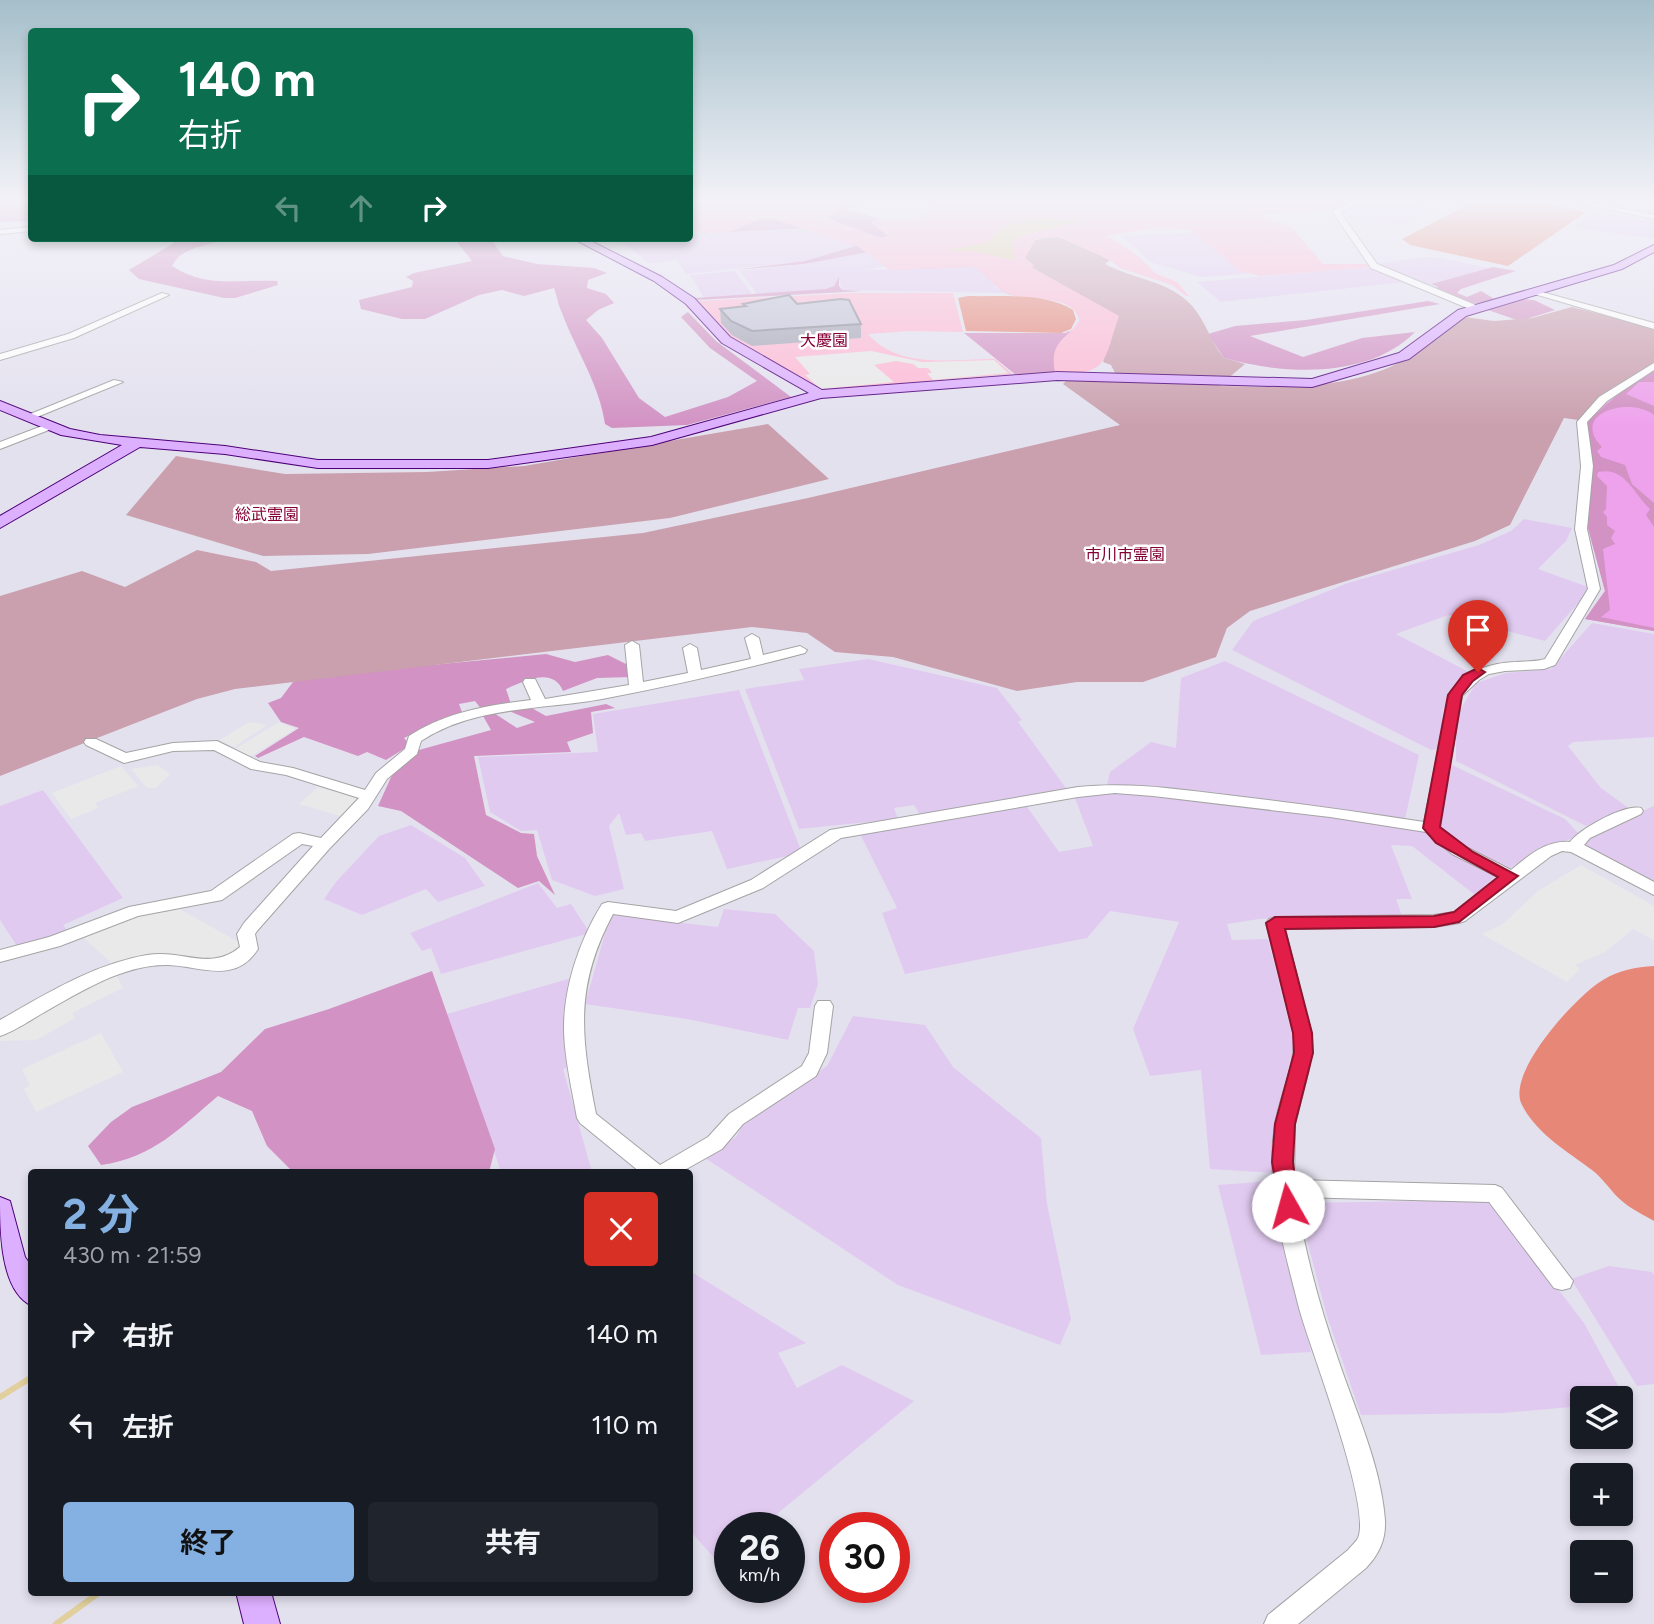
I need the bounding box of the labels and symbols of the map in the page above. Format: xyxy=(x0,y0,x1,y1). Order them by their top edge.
park label: 大慶園 xyxy=(800,331,848,350)
park label: 総武霊園 xyxy=(235,505,299,524)
park label: 市川市霊園 xyxy=(1085,545,1165,564)
pin xyxy=(1448,600,1508,672)
position arrow xyxy=(1251,1169,1325,1243)
speed limit sign: 30 xyxy=(819,1512,910,1603)

